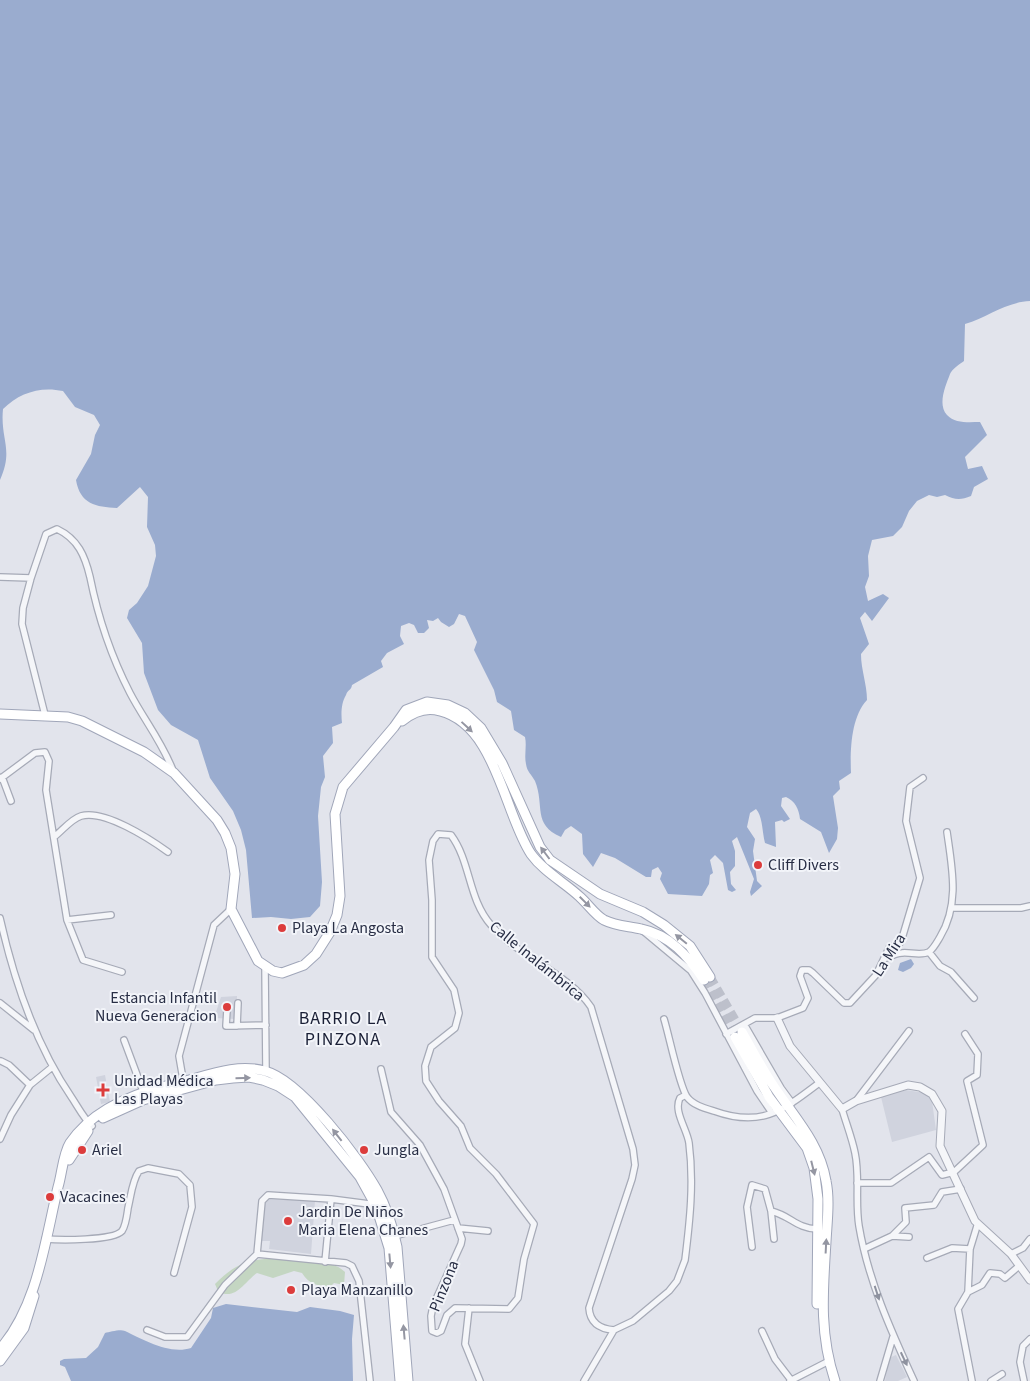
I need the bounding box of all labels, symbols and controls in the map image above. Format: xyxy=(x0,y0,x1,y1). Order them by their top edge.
one-way arrow xyxy=(461,721,473,733)
one-way arrow xyxy=(540,846,550,860)
place label: Cliff Divers xyxy=(768,854,839,876)
marker: Cliff Divers xyxy=(752,859,764,871)
one-way arrow xyxy=(578,895,590,907)
street label: Calle Inalámbrica xyxy=(485,916,589,1006)
place label: Playa La Angosta xyxy=(292,917,404,939)
marker: Playa La Angosta xyxy=(276,922,288,934)
street label: La Mira xyxy=(867,929,911,981)
one-way arrow xyxy=(675,934,688,945)
place label: Estancia Infantil Nueva Generacion xyxy=(95,987,217,1027)
marker: Estancia Infantil Nueva Generacion xyxy=(221,1001,233,1013)
district label: BARRIO LA PINZONA xyxy=(299,1006,387,1052)
place label: Unidad Médica Las Playas xyxy=(114,1070,214,1110)
one-way arrow xyxy=(235,1074,251,1082)
marker: Unidad Médica Las Playas xyxy=(96,1083,110,1097)
one-way arrow xyxy=(331,1129,342,1142)
place label: Ariel xyxy=(92,1139,122,1161)
place label: Jungla xyxy=(374,1139,419,1161)
marker: Ariel xyxy=(76,1144,88,1156)
marker: Jungla xyxy=(358,1144,370,1156)
one-way arrow xyxy=(809,1161,817,1176)
place label: Vacacines xyxy=(60,1186,126,1208)
marker: Vacacines xyxy=(44,1191,56,1203)
place label: Jardin De Niños Maria Elena Chanes xyxy=(298,1201,429,1241)
marker: Jardin De Niños Maria Elena Chanes xyxy=(282,1215,294,1227)
one-way arrow xyxy=(822,1238,830,1254)
one-way arrow xyxy=(386,1253,394,1269)
street label: Pinzona xyxy=(424,1257,464,1315)
place label: Playa Manzanillo xyxy=(301,1279,413,1301)
marker: Playa Manzanillo xyxy=(285,1284,297,1296)
one-way arrow xyxy=(874,1285,881,1300)
one-way arrow xyxy=(400,1324,408,1340)
one-way arrow xyxy=(900,1352,908,1366)

